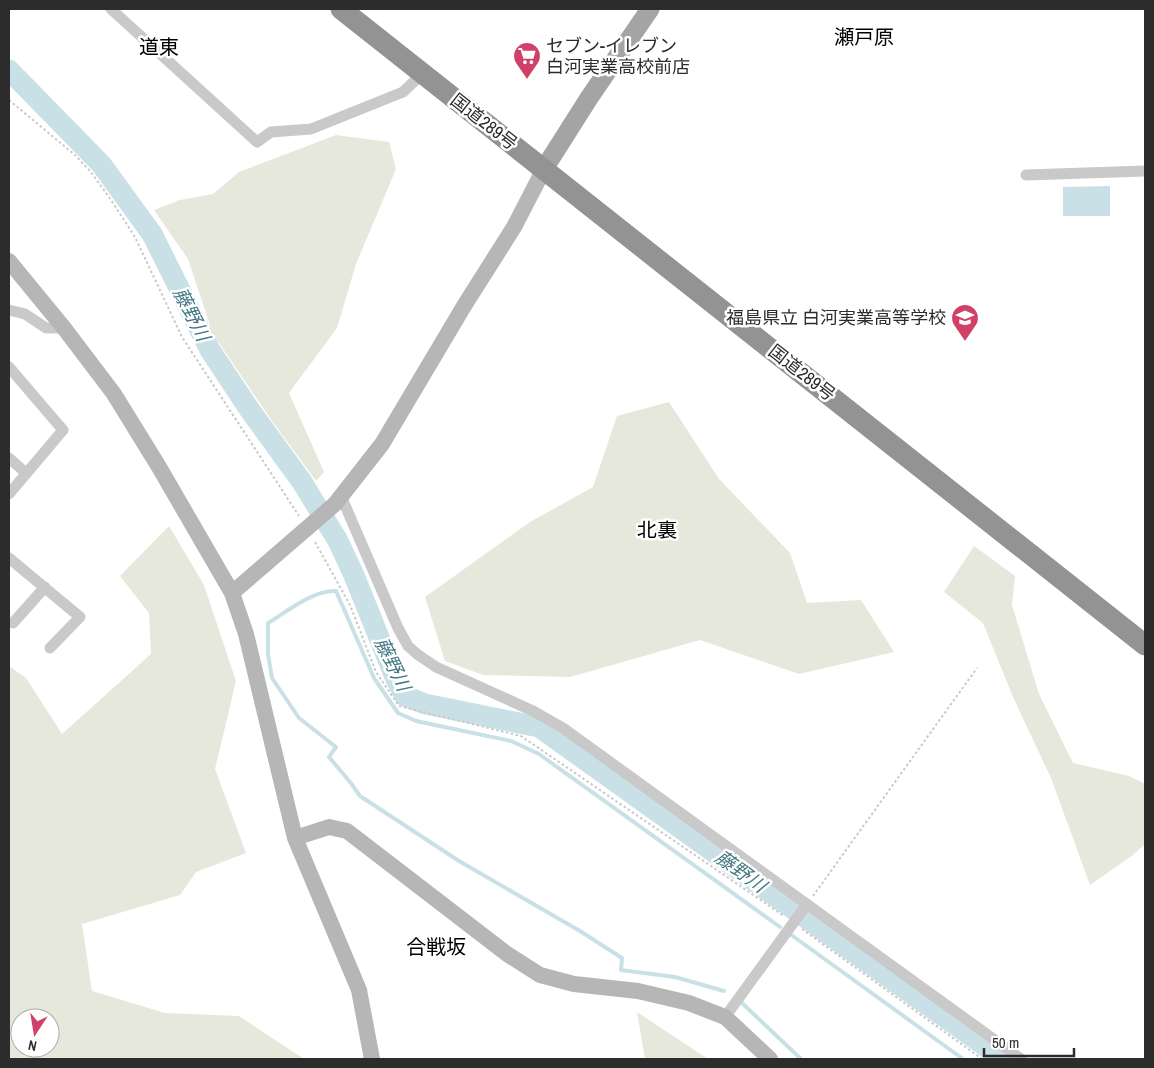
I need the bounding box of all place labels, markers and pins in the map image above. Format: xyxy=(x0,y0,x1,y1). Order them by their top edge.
place label: セブン-イレブン 白河実業高校前店 xyxy=(546,33,690,79)
supermarket icon: セブン-イレブン 白河実業高校前店 xyxy=(512,41,542,80)
school or university icon: 福島県立 白河実業高等学校 xyxy=(950,303,980,342)
place label: 福島県立 白河実業高等学校 xyxy=(726,305,946,330)

